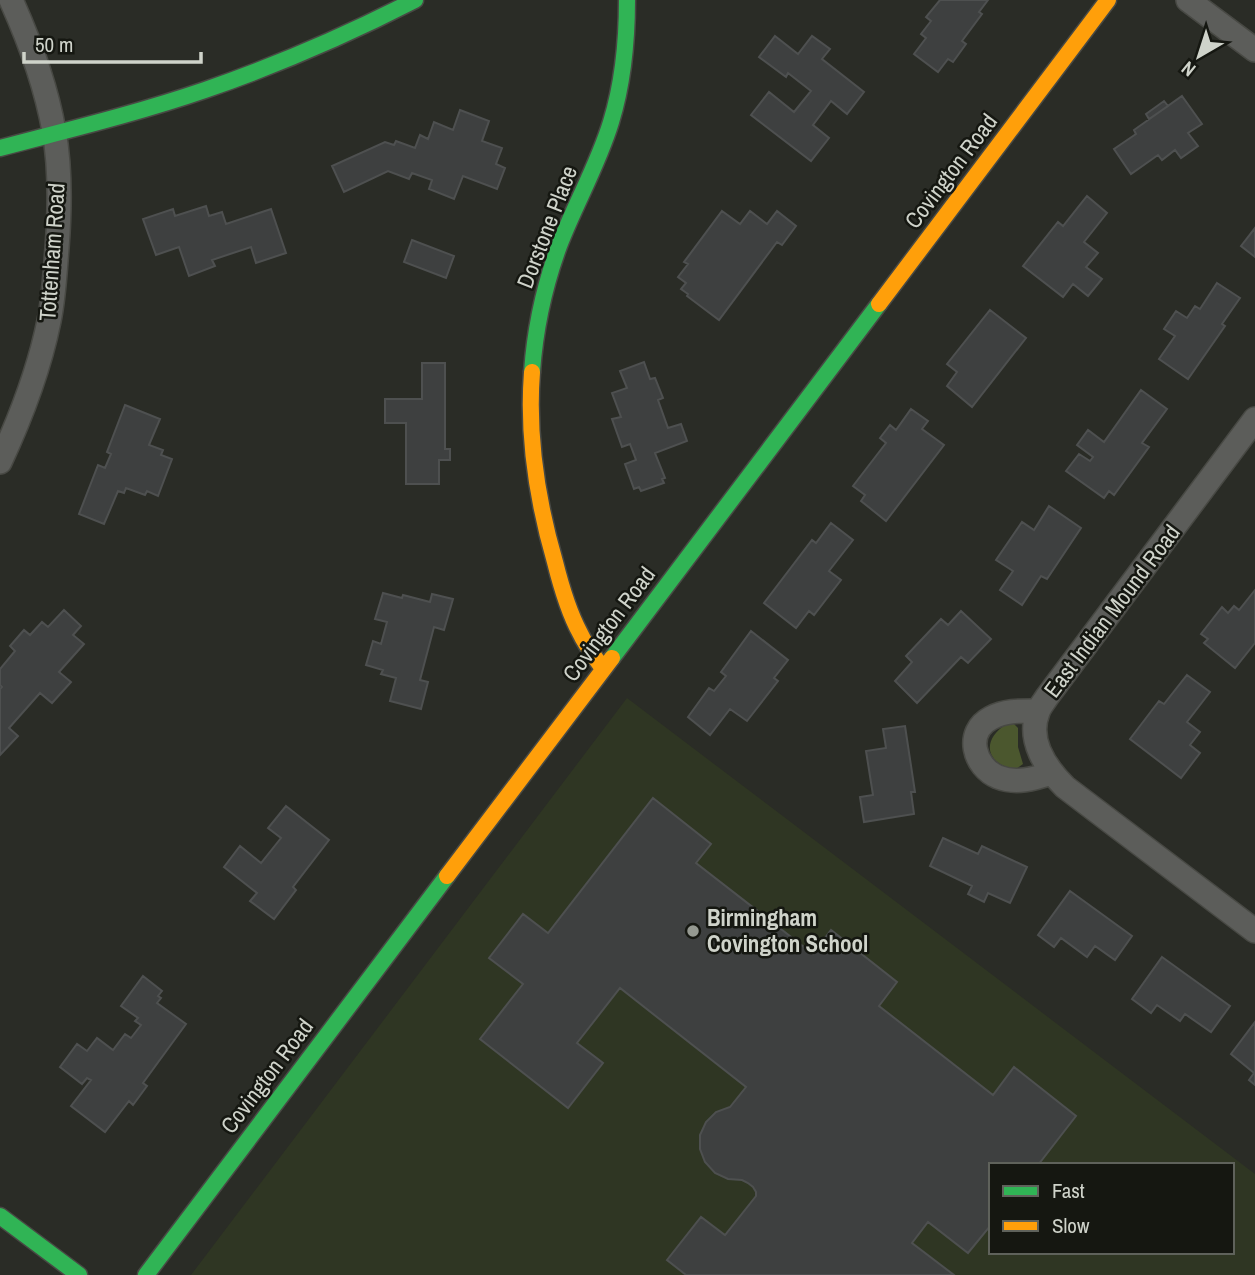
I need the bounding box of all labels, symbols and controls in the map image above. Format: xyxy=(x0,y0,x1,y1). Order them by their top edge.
scale bar xyxy=(24,21,201,65)
north arrow xyxy=(1164,21,1234,91)
text: 50 m xyxy=(35,30,73,59)
text: N xyxy=(1176,56,1201,83)
street label: Covington Road xyxy=(897,107,1004,234)
street label: Dorstone Place xyxy=(509,161,584,293)
street label: Tottenham Road xyxy=(31,182,72,322)
street label: East Indian Mound Road xyxy=(1036,518,1187,703)
street label: Covington Road xyxy=(555,560,662,687)
place label: Birmingham Covington School xyxy=(707,902,868,959)
marker: Birmingham Covington School xyxy=(685,923,701,939)
street label: Covington Road xyxy=(213,1012,320,1139)
legend xyxy=(989,1163,1234,1254)
text: Fast xyxy=(1052,1176,1085,1205)
text: Slow xyxy=(1052,1211,1090,1240)

